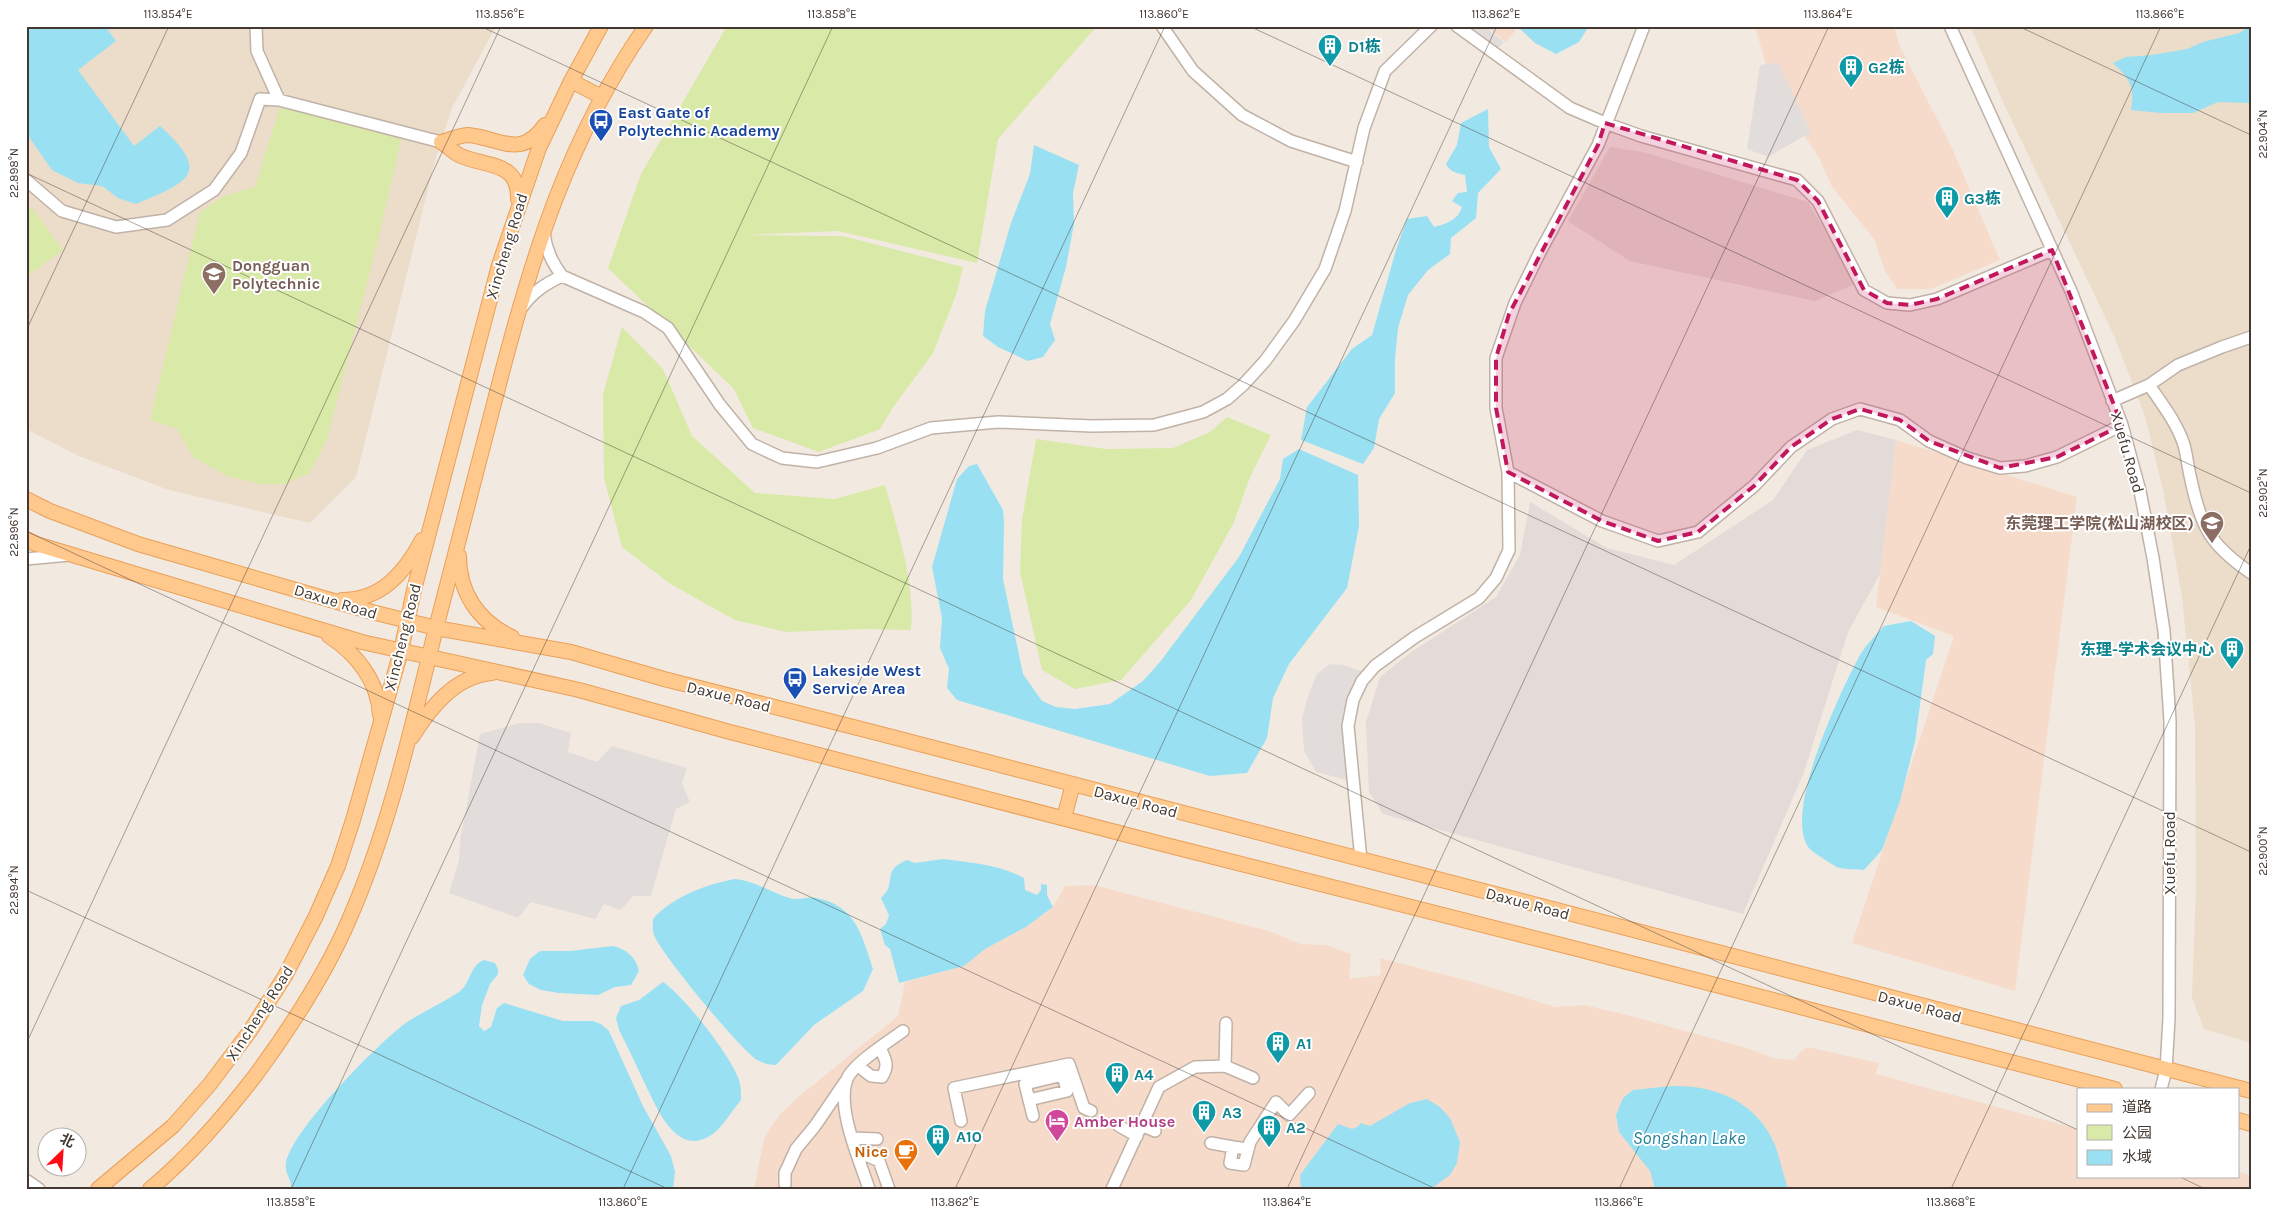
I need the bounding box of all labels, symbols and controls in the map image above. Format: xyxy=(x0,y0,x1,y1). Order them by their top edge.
text: 113.854°E xyxy=(144,7,192,21)
text: 113.856°E xyxy=(475,7,525,21)
text: 113.858°E xyxy=(807,7,857,21)
text: 113.860°E xyxy=(1139,7,1189,21)
text: 113.862°E xyxy=(1471,7,1521,21)
text: 113.864°E xyxy=(1804,7,1852,21)
text: 113.866°E xyxy=(2135,7,2185,21)
building icon: D1栋 xyxy=(1317,33,1343,67)
place label: D1栋 xyxy=(1348,37,1381,56)
building icon: G2栋 xyxy=(1838,54,1864,88)
place label: G2栋 xyxy=(1868,58,1905,77)
place label: East Gate of Polytechnic Academy xyxy=(618,103,780,140)
bus stop icon: East Gate of Polytechnic Academy xyxy=(588,108,614,142)
text: 22.904°N xyxy=(2256,109,2270,159)
text: 22.898°N xyxy=(7,148,21,198)
building icon: G3栋 xyxy=(1934,185,1960,219)
place label: G3栋 xyxy=(1964,189,2001,208)
street label: Xincheng Road xyxy=(481,191,532,302)
place label: Dongguan Polytechnic xyxy=(232,256,320,293)
school or university icon: Dongguan Polytechnic xyxy=(201,261,227,295)
street label: Xuefu Road xyxy=(2107,409,2148,495)
text: 22.902°N xyxy=(2256,468,2270,518)
text: 22.896°N xyxy=(7,507,21,557)
school or university icon: 东莞理工学院(松山湖校区) xyxy=(2199,510,2225,544)
place label: 东莞理工学院(松山湖校区) xyxy=(2005,514,2194,533)
street label: Daxue Road xyxy=(292,580,380,623)
street label: Xincheng Road xyxy=(380,581,425,693)
building icon: 东理-学术会议中心 xyxy=(2219,636,2245,670)
place label: 东理-学术会议中心 xyxy=(2080,640,2214,659)
place label: Lakeside West Service Area xyxy=(812,661,921,698)
bus stop icon: Lakeside West Service Area xyxy=(782,666,808,700)
street label: Daxue Road xyxy=(685,677,773,716)
street label: Daxue Road xyxy=(1092,781,1180,822)
street label: Xuefu Road xyxy=(2160,811,2179,895)
text: 22.900°N xyxy=(2256,826,2270,876)
text: 22.894°N xyxy=(7,865,21,915)
street label: Daxue Road xyxy=(1484,883,1572,924)
street label: Xincheng Road xyxy=(221,962,297,1065)
street label: Daxue Road xyxy=(1876,986,1964,1027)
building icon: A1 xyxy=(1265,1030,1291,1064)
place label: A1 xyxy=(1296,1034,1312,1053)
building icon: A4 xyxy=(1104,1061,1130,1095)
place label: A4 xyxy=(1134,1065,1154,1084)
legend xyxy=(2077,1088,2240,1178)
text: 道路 xyxy=(2122,1098,2152,1116)
building icon: A3 xyxy=(1191,1099,1217,1133)
place label: A3 xyxy=(1222,1103,1242,1122)
hotel icon: Amber House xyxy=(1044,1108,1070,1142)
place label: Amber House xyxy=(1074,1112,1175,1131)
building icon: A2 xyxy=(1256,1114,1282,1148)
place label: A2 xyxy=(1286,1118,1306,1137)
building icon: A10 xyxy=(925,1123,951,1157)
text: 公园 xyxy=(2122,1124,2152,1142)
place label: A10 xyxy=(956,1127,982,1146)
water label: Songshan Lake xyxy=(1633,1127,1745,1149)
north arrow xyxy=(38,1128,88,1178)
text: 北 xyxy=(57,1130,77,1151)
cafe icon: Nice xyxy=(893,1138,919,1172)
place label: Nice xyxy=(854,1142,888,1161)
text: 水域 xyxy=(2122,1148,2152,1166)
text: 113.858°E xyxy=(266,1195,316,1209)
text: 113.860°E xyxy=(598,1195,648,1209)
text: 113.862°E xyxy=(930,1195,980,1209)
text: 113.864°E xyxy=(1263,1195,1311,1209)
text: 113.866°E xyxy=(1594,1195,1644,1209)
text: 113.868°E xyxy=(1926,1195,1976,1209)

